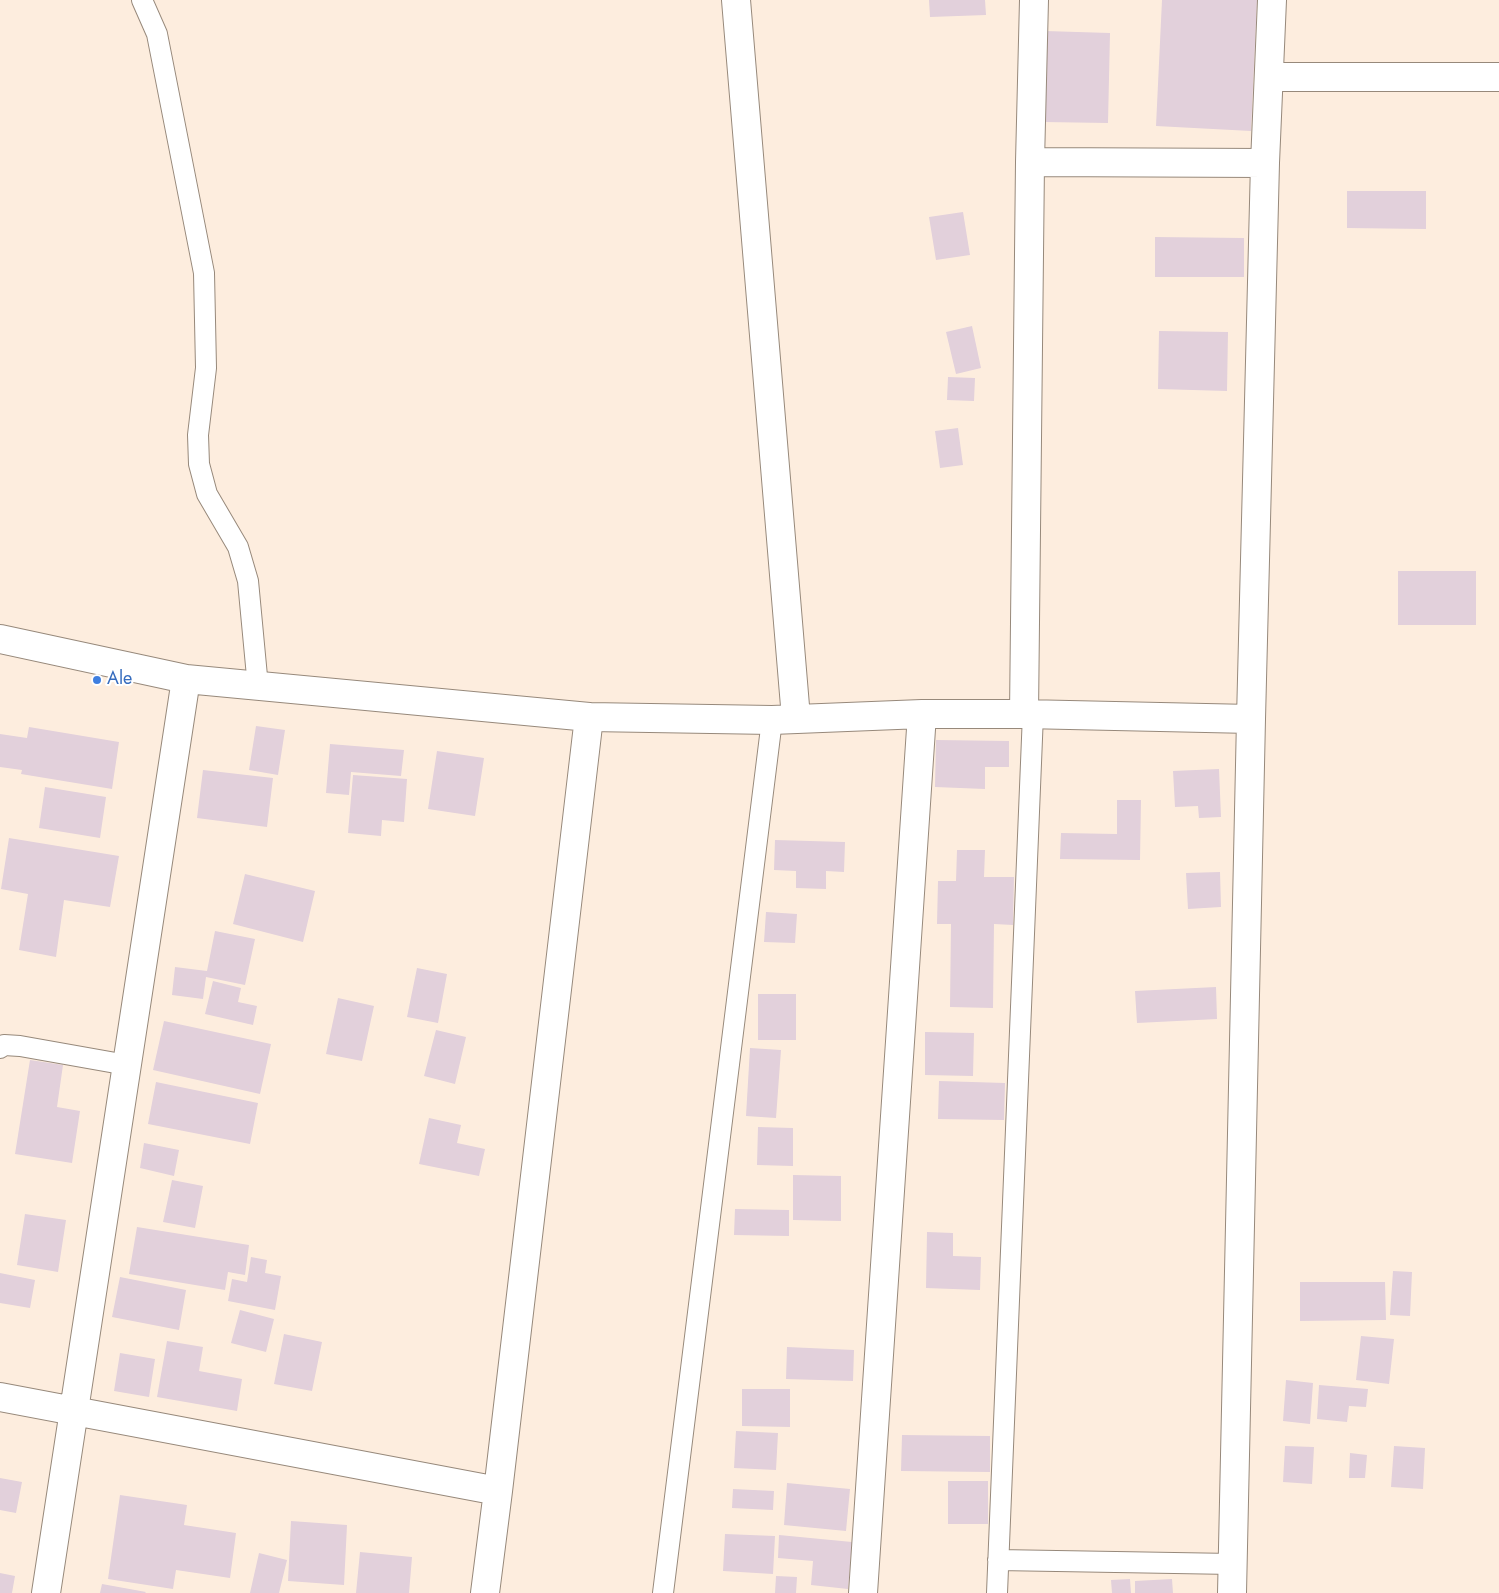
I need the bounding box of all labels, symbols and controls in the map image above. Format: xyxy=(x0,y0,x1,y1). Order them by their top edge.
place label: Ale xyxy=(107,669,132,691)
marker: Ale xyxy=(91,674,103,686)

